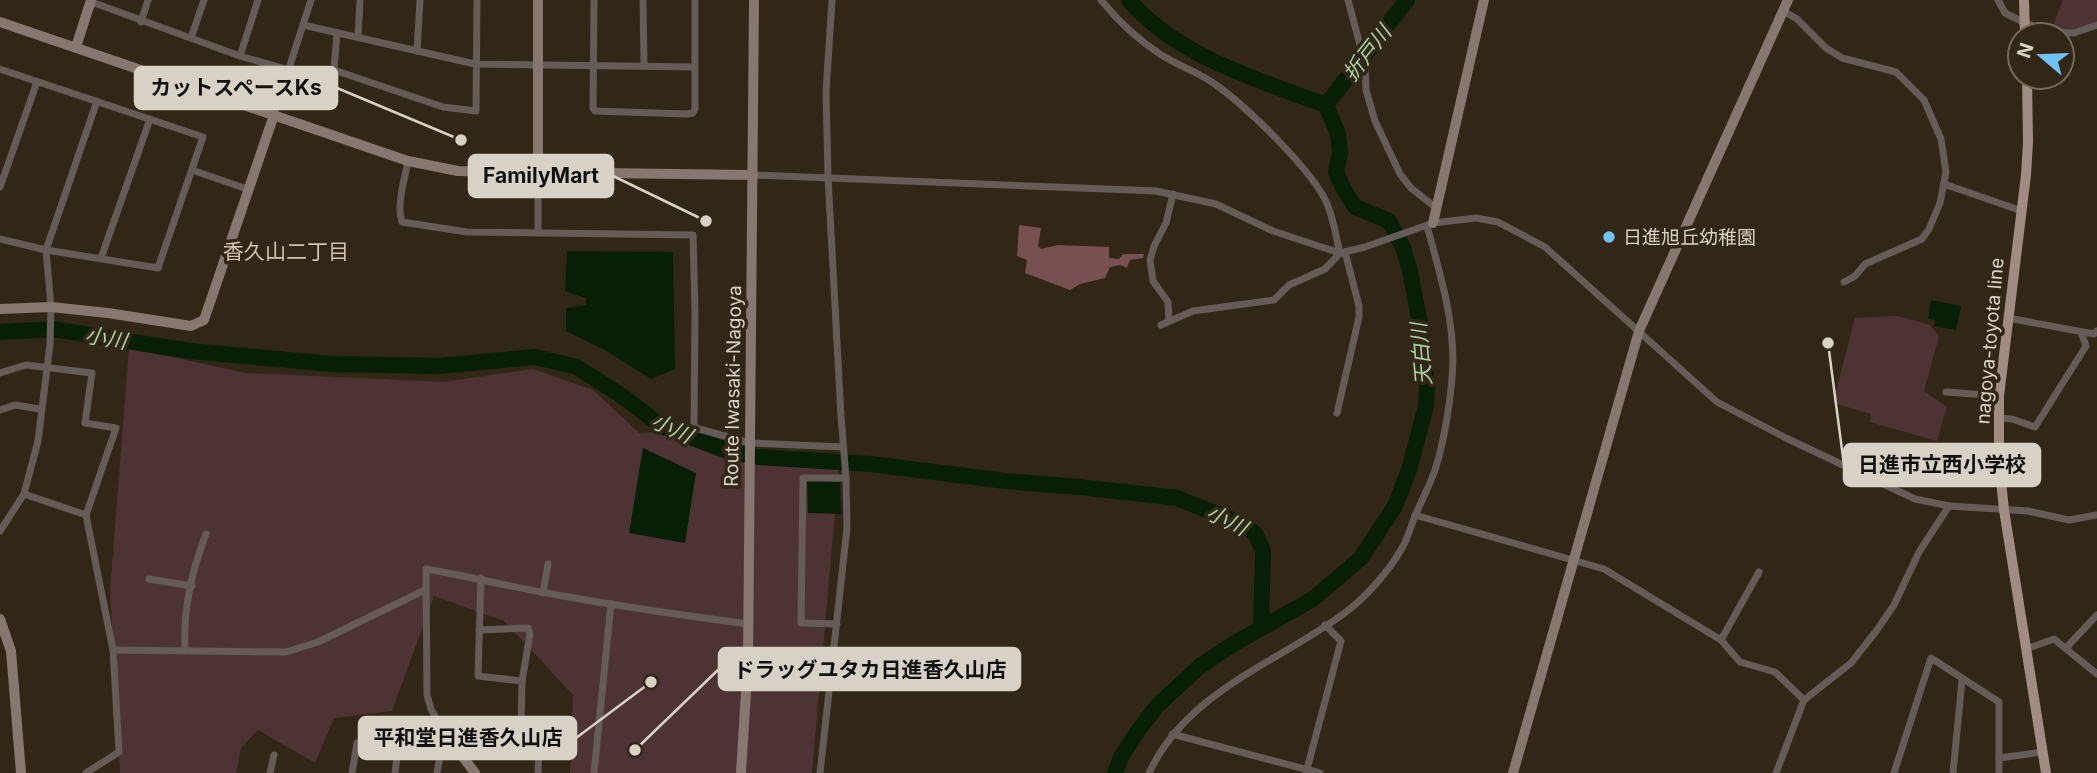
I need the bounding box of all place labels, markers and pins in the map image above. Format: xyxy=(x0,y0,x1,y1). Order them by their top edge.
callout: カットスペースKs xyxy=(135,67,337,109)
callout: FamilyMart xyxy=(469,155,613,197)
place label: 日進旭丘幼稚園 xyxy=(1623,226,1756,249)
marker: 日進旭丘幼稚園 xyxy=(1601,229,1617,245)
callout: 日進市立西小学校 xyxy=(1844,444,2040,486)
callout: ドラッグユタカ日進香久山店 xyxy=(719,648,1020,690)
callout: 平和堂日進香久山店 xyxy=(359,717,576,759)

